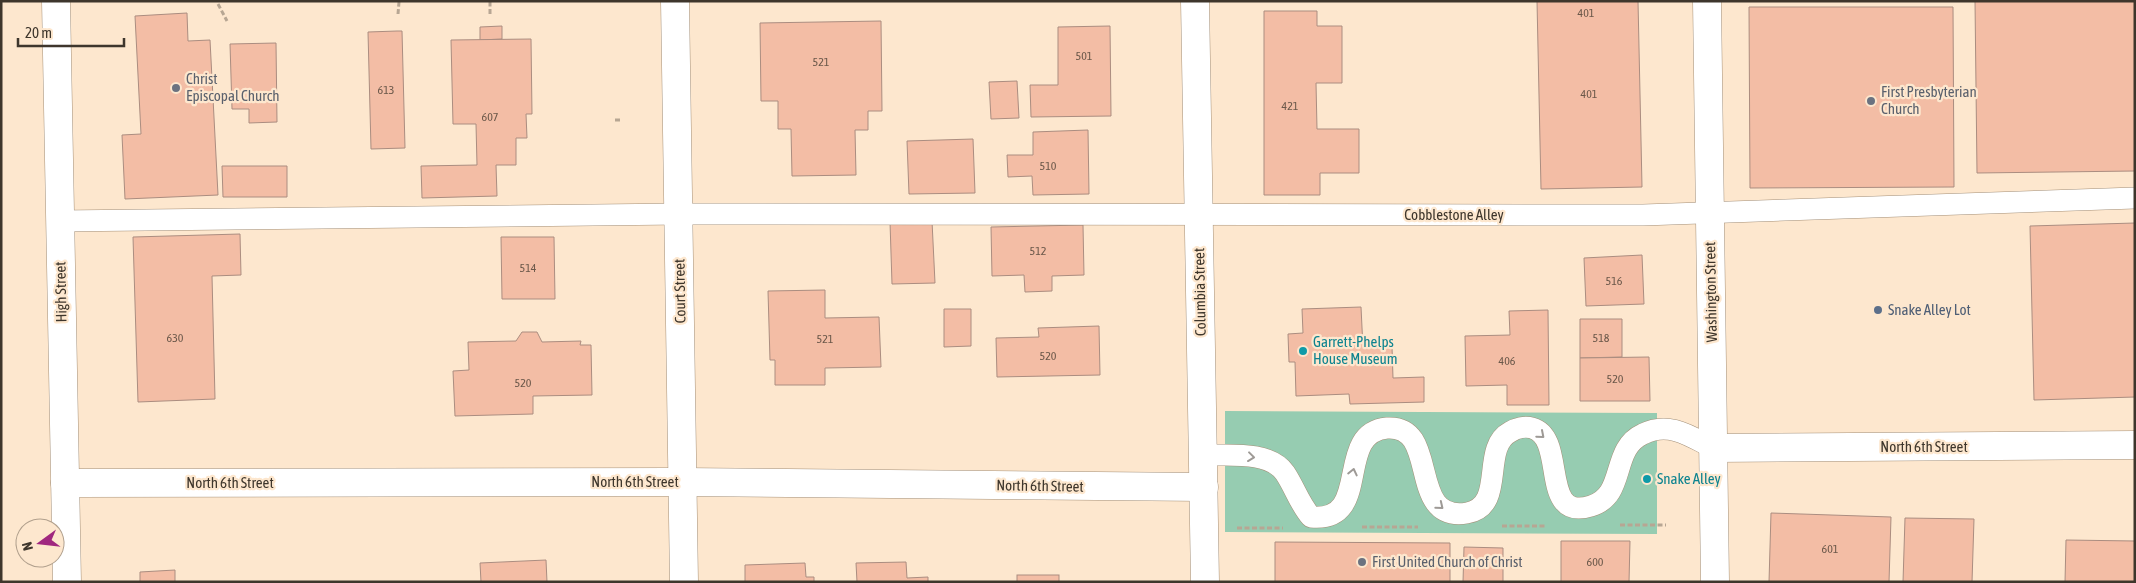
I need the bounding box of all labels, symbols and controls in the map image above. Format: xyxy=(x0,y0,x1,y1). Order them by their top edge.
house number: 401 xyxy=(1578,6,1595,20)
scale bar xyxy=(18,15,124,47)
text: 20 m xyxy=(25,24,52,41)
house number: 501 xyxy=(1076,49,1093,63)
house number: 521 xyxy=(813,55,830,69)
place label: Christ Episcopal Church xyxy=(186,70,279,104)
marker: Christ Episcopal Church xyxy=(170,82,182,94)
house number: 613 xyxy=(378,83,394,97)
place label: First Presbyterian Church xyxy=(1881,83,1977,117)
house number: 401 xyxy=(1581,87,1598,101)
marker: First Presbyterian Church xyxy=(1865,95,1877,107)
house number: 421 xyxy=(1282,99,1299,113)
house number: 607 xyxy=(482,110,499,124)
house number: 510 xyxy=(1040,159,1057,173)
street label: Cobblestone Alley xyxy=(1404,206,1504,223)
street label: Washington Street xyxy=(1701,242,1720,342)
house number: 512 xyxy=(1030,244,1046,258)
street label: Columbia Street xyxy=(1190,248,1209,336)
street label: Court Street xyxy=(670,259,689,323)
street label: High Street xyxy=(51,261,70,323)
house number: 514 xyxy=(520,261,537,275)
house number: 516 xyxy=(1606,274,1623,288)
place label: Snake Alley Lot xyxy=(1888,301,1971,318)
marker: Snake Alley Lot xyxy=(1872,304,1884,316)
house number: 630 xyxy=(167,331,184,345)
house number: 518 xyxy=(1593,331,1610,345)
house number: 521 xyxy=(817,332,834,346)
place label: Garrett-Phelps House Museum xyxy=(1313,333,1398,367)
marker: Garrett-Phelps House Museum xyxy=(1297,345,1309,357)
house number: 520 xyxy=(1040,349,1057,363)
house number: 406 xyxy=(1499,354,1516,368)
house number: 520 xyxy=(1607,372,1624,386)
house number: 520 xyxy=(515,376,532,390)
one-way arrow xyxy=(1536,429,1545,438)
street label: North 6th Street xyxy=(1880,438,1968,455)
one-way arrow xyxy=(1248,451,1256,462)
one-way arrow xyxy=(1347,467,1358,476)
place label: Snake Alley xyxy=(1657,470,1721,487)
street label: North 6th Street xyxy=(591,473,679,490)
marker: Snake Alley xyxy=(1641,473,1653,485)
street label: North 6th Street xyxy=(186,474,274,491)
street label: North 6th Street xyxy=(996,476,1084,495)
one-way arrow xyxy=(1434,501,1443,510)
north arrow xyxy=(15,518,65,568)
text: N xyxy=(19,540,36,552)
house number: 601 xyxy=(1822,542,1839,556)
place label: First United Church of Christ xyxy=(1372,553,1523,570)
house number: 600 xyxy=(1587,555,1604,569)
marker: First United Church of Christ xyxy=(1356,556,1368,568)

